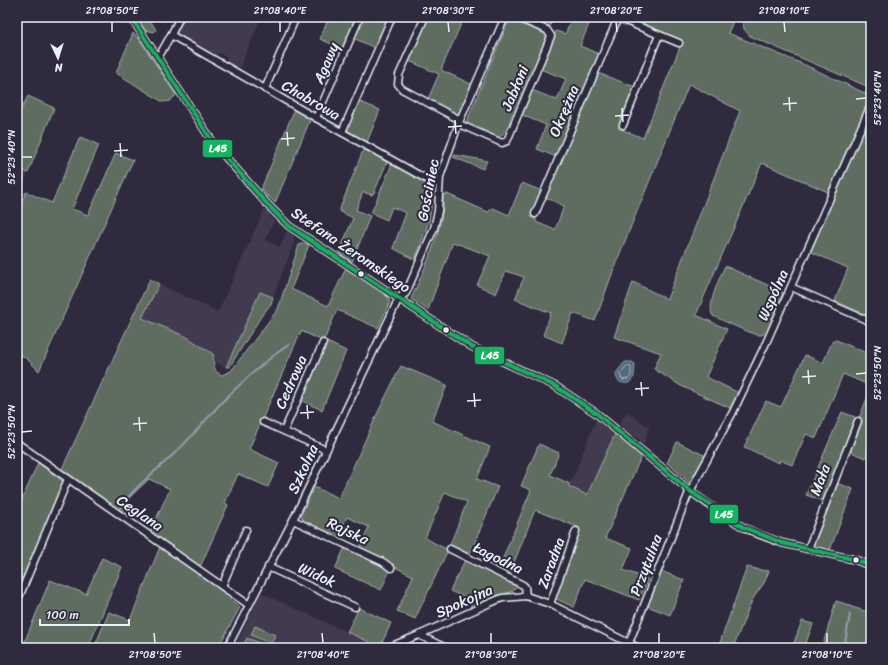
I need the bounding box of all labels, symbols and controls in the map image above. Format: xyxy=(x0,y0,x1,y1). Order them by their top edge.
text: 21°08'50"E xyxy=(86,2,140,20)
text: 21°08'40"E xyxy=(254,2,308,20)
text: 21°08'30"E xyxy=(422,2,475,20)
text: 21°08'20"E xyxy=(590,2,644,20)
text: 21°08'10"E xyxy=(759,2,811,20)
north arrow xyxy=(38,38,78,78)
street label: Agawy xyxy=(305,38,346,89)
text: N xyxy=(54,58,64,77)
street label: Jabłoni xyxy=(493,60,537,116)
text: 52°23'40"N xyxy=(869,71,887,125)
street label: Chabrowa xyxy=(277,73,346,128)
street label: Okrężna xyxy=(541,80,587,141)
text: 52°23'40"N xyxy=(3,130,21,184)
line badge: L45 xyxy=(202,139,233,158)
text: L45 xyxy=(209,139,228,158)
street label: Gościniec xyxy=(409,156,447,223)
street label: Stefana Żeromskiego xyxy=(286,200,416,300)
street label: Wspólna xyxy=(750,265,796,325)
unlabelled marker xyxy=(356,269,366,279)
unlabelled marker xyxy=(441,325,451,335)
line badge: L45 xyxy=(474,346,505,365)
text: L45 xyxy=(481,346,500,365)
text: 52°23'50"N xyxy=(869,346,887,400)
street label: Cedrowa xyxy=(268,350,315,413)
text: 52°23'50"N xyxy=(3,405,21,459)
street label: Szkolna xyxy=(280,440,326,498)
street label: Mała xyxy=(802,460,838,500)
street label: Ceglana xyxy=(111,488,169,539)
line badge: L45 xyxy=(709,504,739,524)
text: L45 xyxy=(715,505,734,524)
street label: Rajska xyxy=(323,510,374,552)
street label: Przytulna xyxy=(622,530,670,600)
street label: Zaradna xyxy=(530,533,572,592)
street label: Łagodna xyxy=(468,535,528,582)
street label: Widok xyxy=(294,555,340,595)
unlabelled marker xyxy=(851,555,861,565)
street label: Spokojna xyxy=(431,577,497,625)
scale bar xyxy=(40,601,129,627)
text: 100 m xyxy=(46,604,79,626)
text: 21°08'50"E xyxy=(129,646,183,664)
text: 21°08'40"E xyxy=(297,646,351,664)
text: 21°08'30"E xyxy=(465,646,518,664)
text: 21°08'20"E xyxy=(633,646,687,664)
text: 21°08'10"E xyxy=(802,646,854,664)

